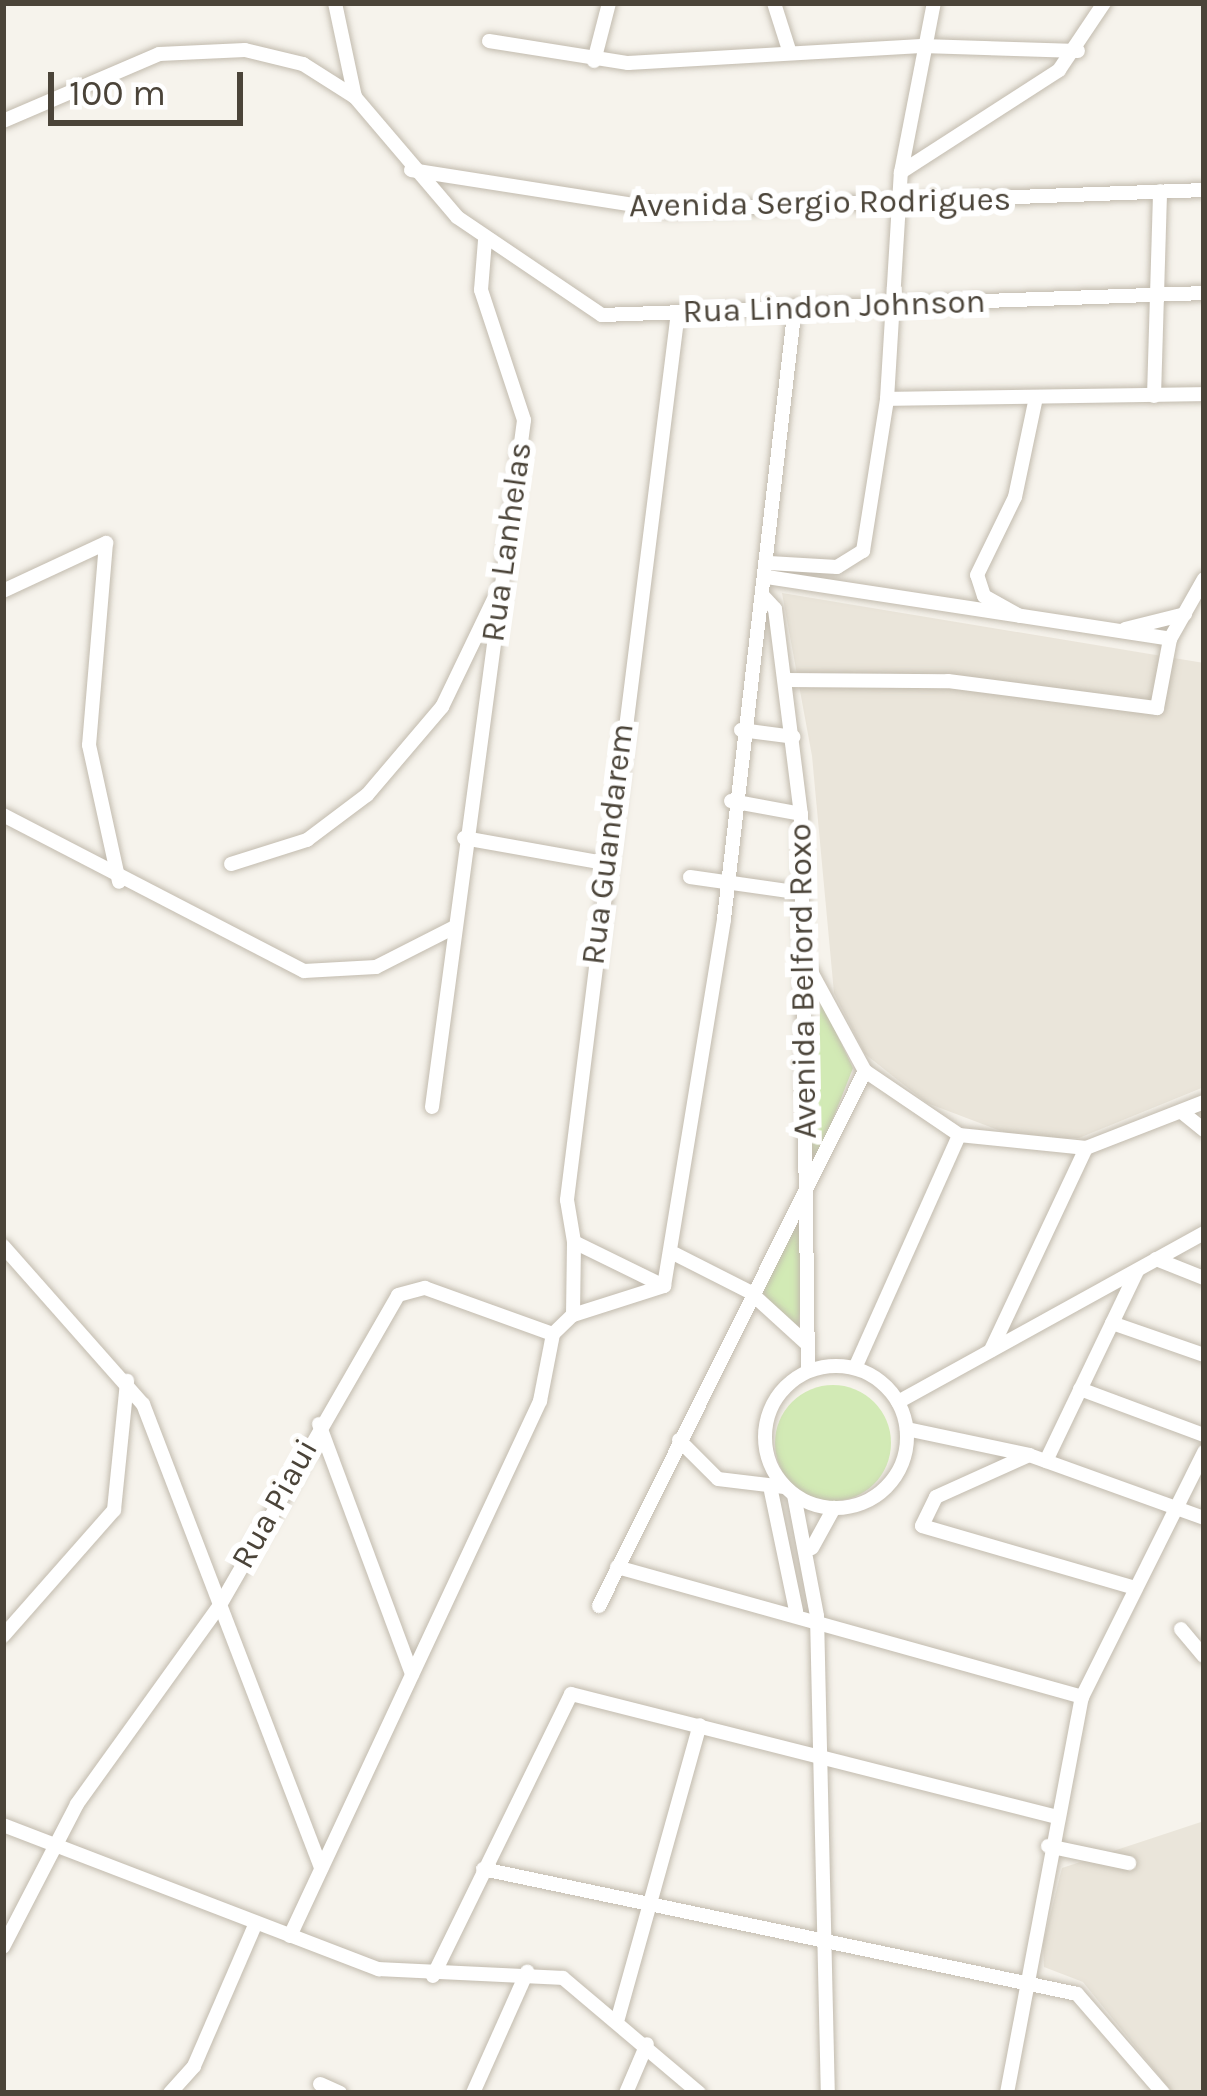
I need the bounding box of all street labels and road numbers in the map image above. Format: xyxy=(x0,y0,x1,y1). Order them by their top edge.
street label: Avenida Sergio Rodrigues xyxy=(629,180,1011,226)
street label: Rua Lindon Johnson xyxy=(682,282,986,332)
street label: Rua Lanhelas xyxy=(473,440,541,644)
street label: Rua Guandarem xyxy=(574,721,642,967)
street label: Avenida Belford Roxo xyxy=(780,823,826,1139)
street label: Rua Piaui xyxy=(223,1432,327,1576)

